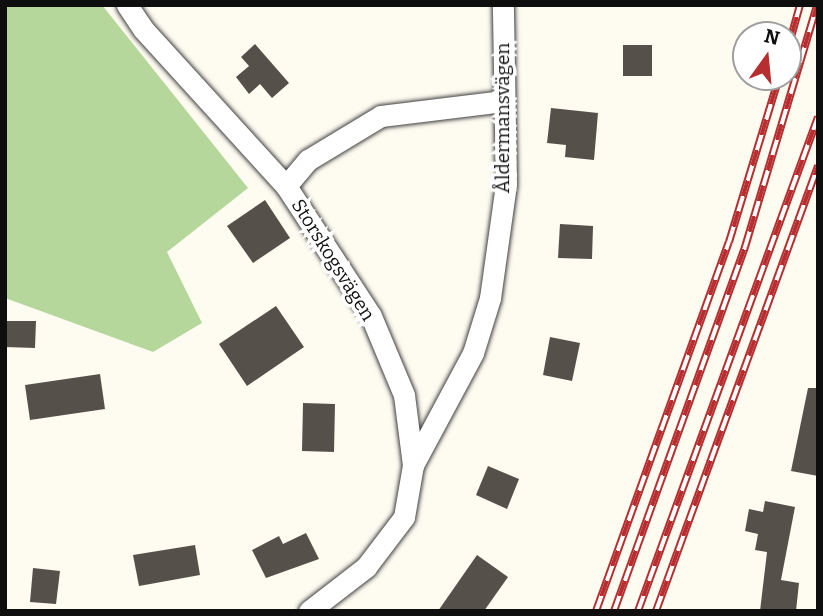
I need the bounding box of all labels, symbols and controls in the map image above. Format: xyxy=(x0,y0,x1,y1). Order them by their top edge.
north arrow xyxy=(732,21,802,91)
text: N xyxy=(762,24,782,50)
street label: Åldermansvägen xyxy=(492,43,514,193)
street label: Storskogsvägen xyxy=(287,195,379,325)

